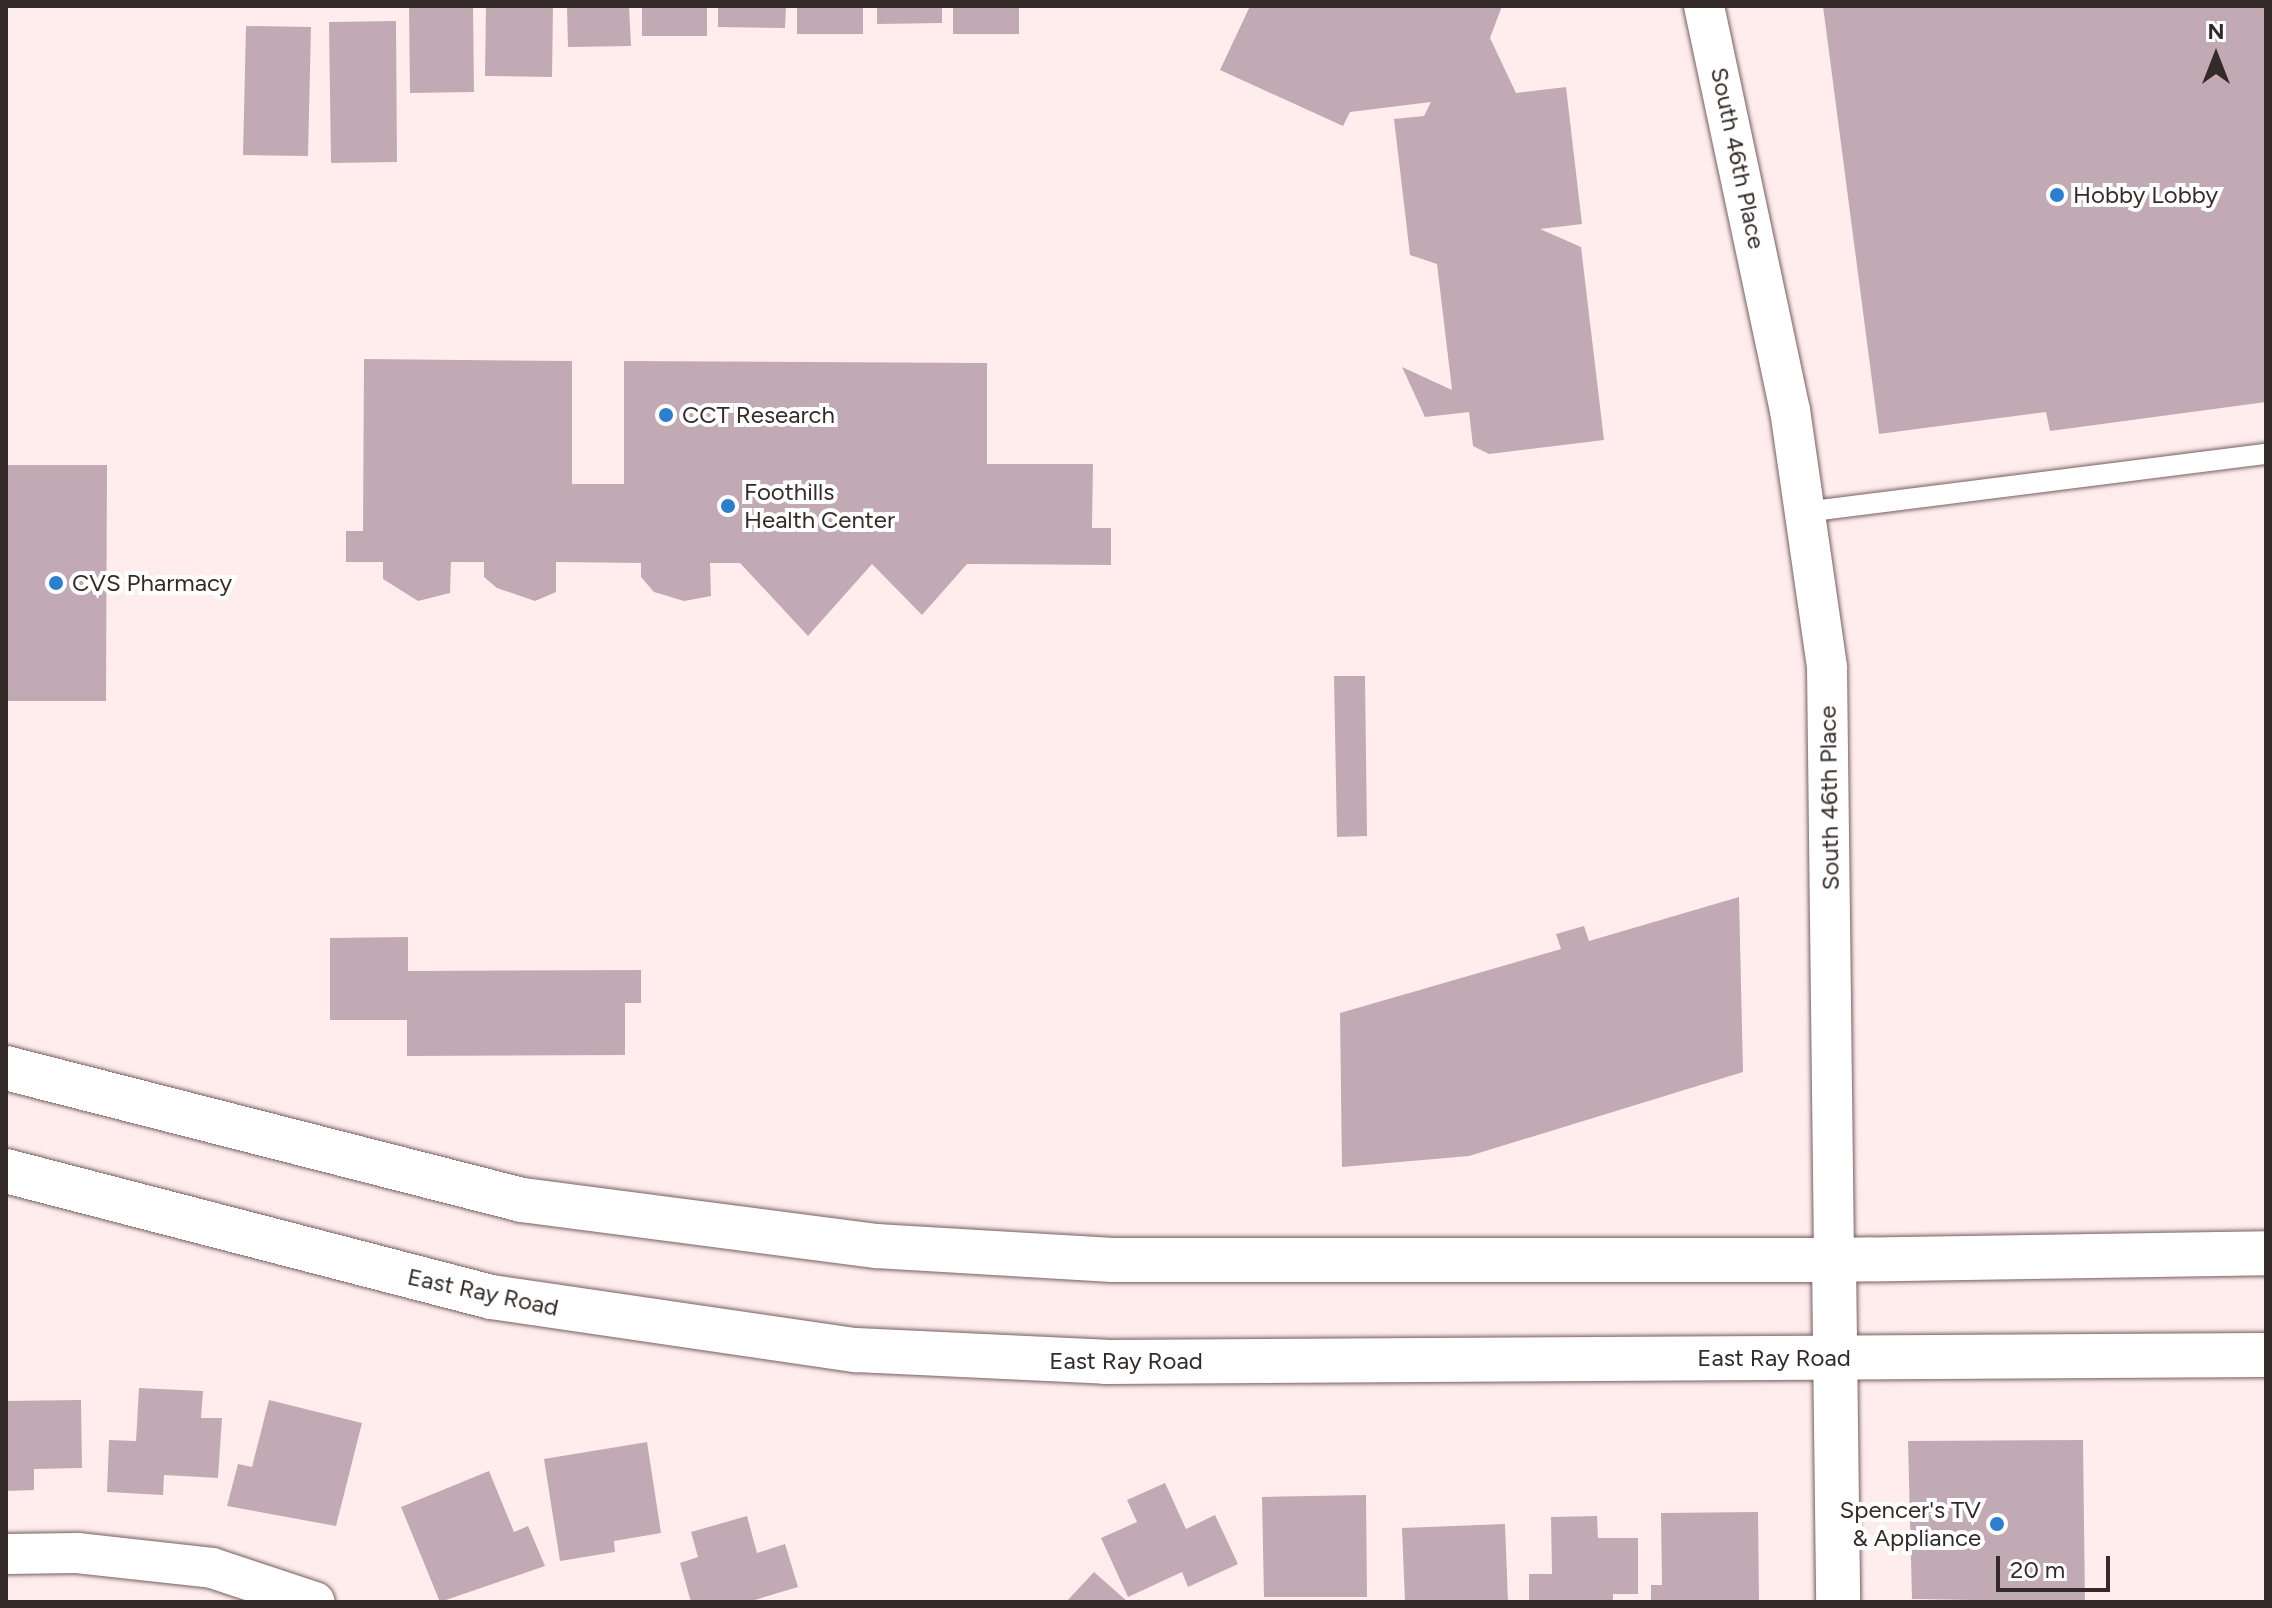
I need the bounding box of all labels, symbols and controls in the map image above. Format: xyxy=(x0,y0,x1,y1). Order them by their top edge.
north arrow xyxy=(2176,16,2256,96)
text: N xyxy=(2207,18,2225,45)
street label: South 46th Place xyxy=(1705,65,1771,251)
place label: Hobby Lobby xyxy=(2073,181,2218,209)
marker: Hobby Lobby xyxy=(2048,186,2066,204)
place label: CCT Research xyxy=(682,401,835,429)
marker: CCT Research xyxy=(657,406,675,424)
place label: Foothills Health Center xyxy=(744,478,895,534)
marker: Foothills Health Center xyxy=(719,497,737,515)
place label: CVS Pharmacy xyxy=(72,569,232,597)
marker: CVS Pharmacy xyxy=(47,574,65,592)
street label: South 46th Place xyxy=(1813,705,1845,891)
street label: East Ray Road xyxy=(405,1262,561,1322)
street label: East Ray Road xyxy=(1697,1344,1851,1372)
street label: East Ray Road xyxy=(1049,1347,1203,1375)
place label: Spencer's TV & Appliance xyxy=(1840,1496,1981,1552)
marker: Spencer's TV & Appliance xyxy=(1988,1515,2006,1533)
scale bar xyxy=(2000,1540,2114,1590)
text: 20 m xyxy=(2010,1555,2065,1584)

